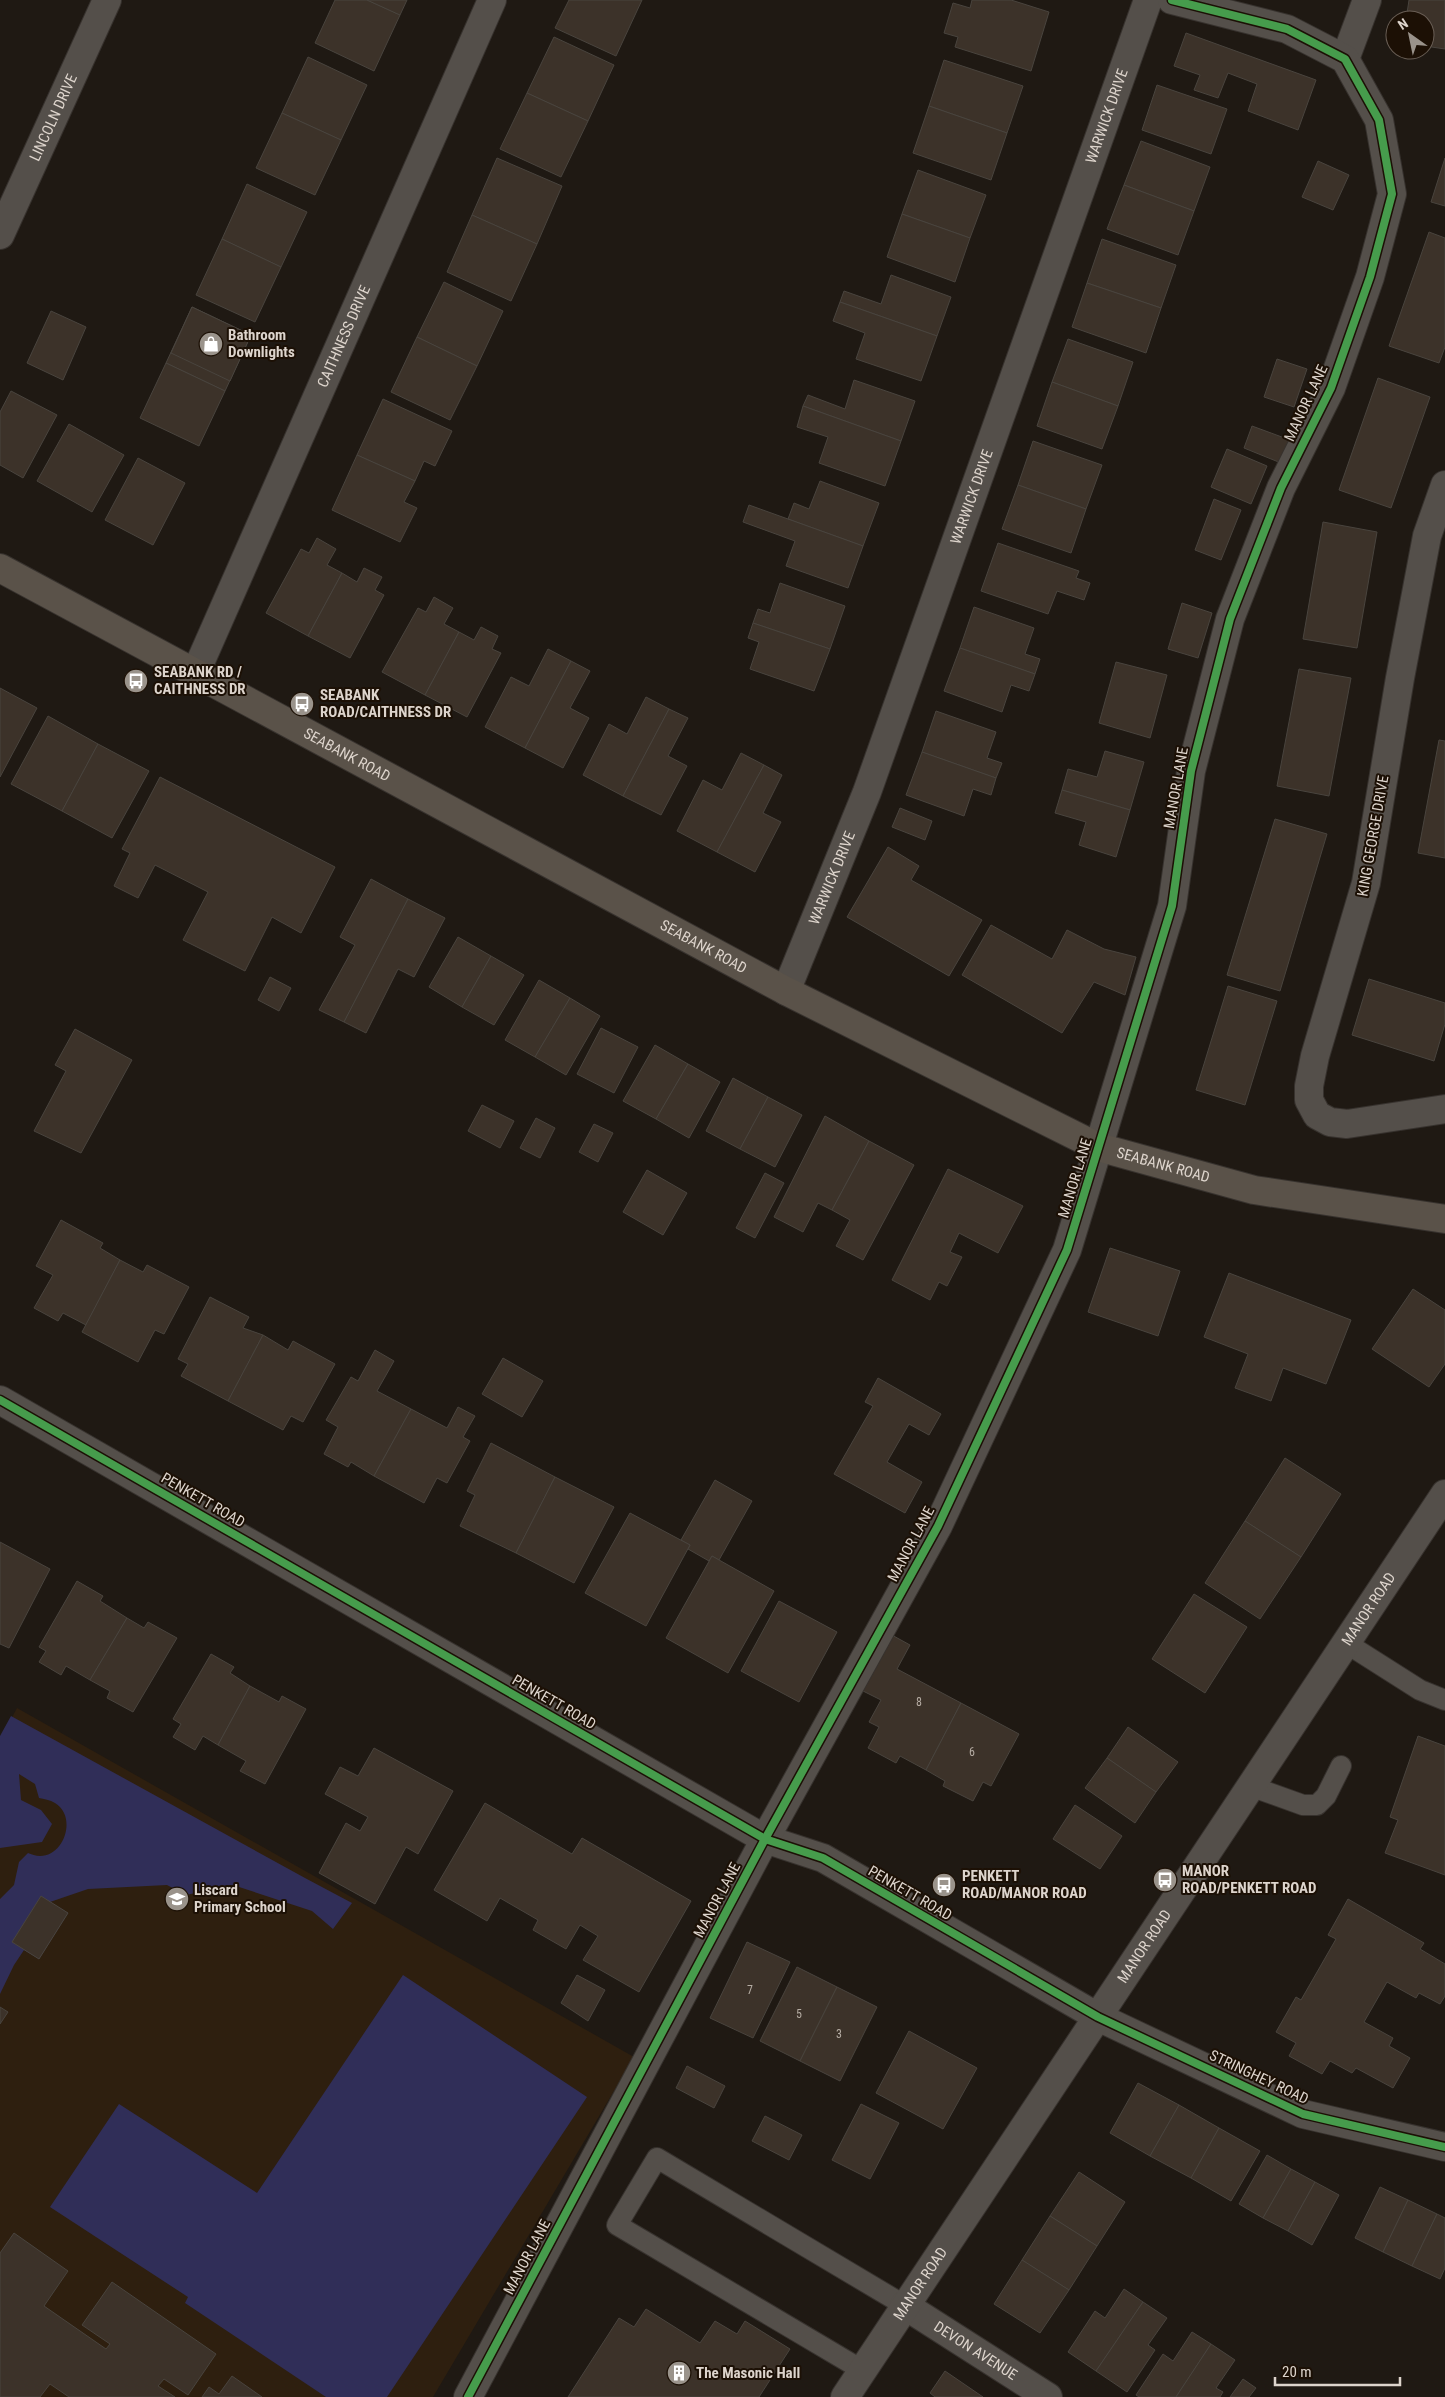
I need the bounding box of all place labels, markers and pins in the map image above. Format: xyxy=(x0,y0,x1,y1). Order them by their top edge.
place label: Bathroom Downlights xyxy=(228,326,295,361)
shop icon: Bathroom Downlights xyxy=(198,331,224,357)
place label: SEABANK RD / CAITHNESS DR xyxy=(154,663,246,698)
bus stop icon: SEABANK RD / CAITHNESS DR xyxy=(123,668,149,694)
place label: SEABANK ROAD/CAITHNESS DR xyxy=(320,686,451,721)
bus stop icon: SEABANK ROAD/CAITHNESS DR xyxy=(289,691,315,717)
place label: MANOR ROAD/PENKETT ROAD xyxy=(1182,1862,1317,1897)
place label: PENKETT ROAD/MANOR ROAD xyxy=(962,1867,1087,1902)
bus stop icon: MANOR ROAD/PENKETT ROAD xyxy=(1152,1867,1178,1893)
bus stop icon: PENKETT ROAD/MANOR ROAD xyxy=(931,1872,957,1898)
place label: Liscard Primary School xyxy=(194,1881,286,1916)
school or university icon: Liscard Primary School xyxy=(164,1886,190,1912)
building icon: The Masonic Hall xyxy=(666,2360,692,2386)
place label: The Masonic Hall xyxy=(696,2364,800,2382)

